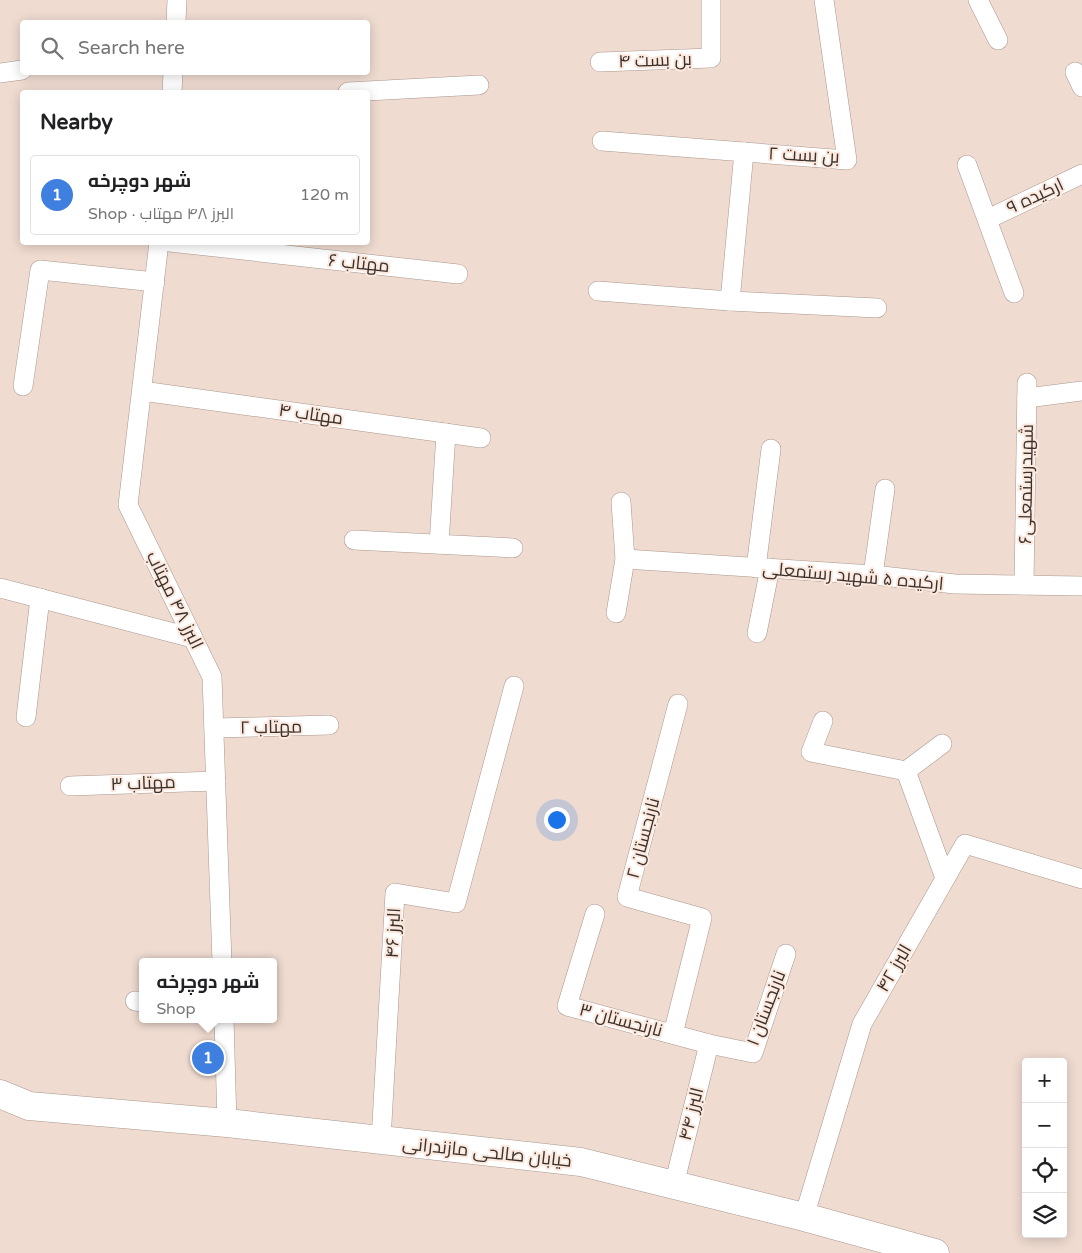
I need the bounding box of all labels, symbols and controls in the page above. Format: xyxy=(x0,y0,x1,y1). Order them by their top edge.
search box xyxy=(20,20,370,75)
icon: search xyxy=(38,34,66,62)
text: Search here xyxy=(78,37,185,59)
street label: بن بست ۴ xyxy=(618,48,692,72)
text: Nearby xyxy=(40,110,113,135)
street label: بن بست ۲ xyxy=(768,142,840,168)
text: شهر دوچرخه xyxy=(88,170,191,192)
street label: ارکیده ۹ xyxy=(1003,173,1067,219)
text: 1 xyxy=(52,185,62,205)
text: 120 m xyxy=(300,185,349,205)
text: Shop · البرز ۴۸ مهتاب xyxy=(88,204,234,224)
street label: مهتاب ۶ xyxy=(327,249,391,277)
street label: مهتاب ۴ xyxy=(277,399,345,429)
street label: شهیدرستمعلی۶ xyxy=(1014,424,1038,544)
street label: البرز ۴۸ مهتاب xyxy=(142,548,208,652)
street label: ارکیده ۵ شهید رستمعلی xyxy=(761,557,945,595)
street label: مهتاب ۲ xyxy=(240,715,302,739)
street label: مهتاب ۳ xyxy=(110,771,176,795)
street label: نارنجستان ۲ xyxy=(622,795,664,881)
your location xyxy=(544,807,570,833)
street label: البرز ۴۶ xyxy=(381,907,405,959)
street label: البرز ۴۲ xyxy=(872,940,916,996)
popup xyxy=(139,958,277,1023)
street label: نارنجستان ۱ xyxy=(742,967,790,1049)
text: شهر دوچرخه xyxy=(156,971,260,993)
street label: نارنجستان ۳ xyxy=(577,998,665,1042)
text: Shop xyxy=(156,999,196,1019)
pin: 1 xyxy=(192,1039,224,1077)
map controls xyxy=(1022,1058,1067,1238)
button: + xyxy=(1022,1058,1067,1103)
street label: البرز ۴۴ xyxy=(674,1085,708,1143)
button: − xyxy=(1022,1103,1067,1148)
street label: خیابان صالحی مازندرانی xyxy=(401,1132,573,1172)
button: locate xyxy=(1022,1148,1067,1193)
button: layers xyxy=(1022,1193,1067,1238)

